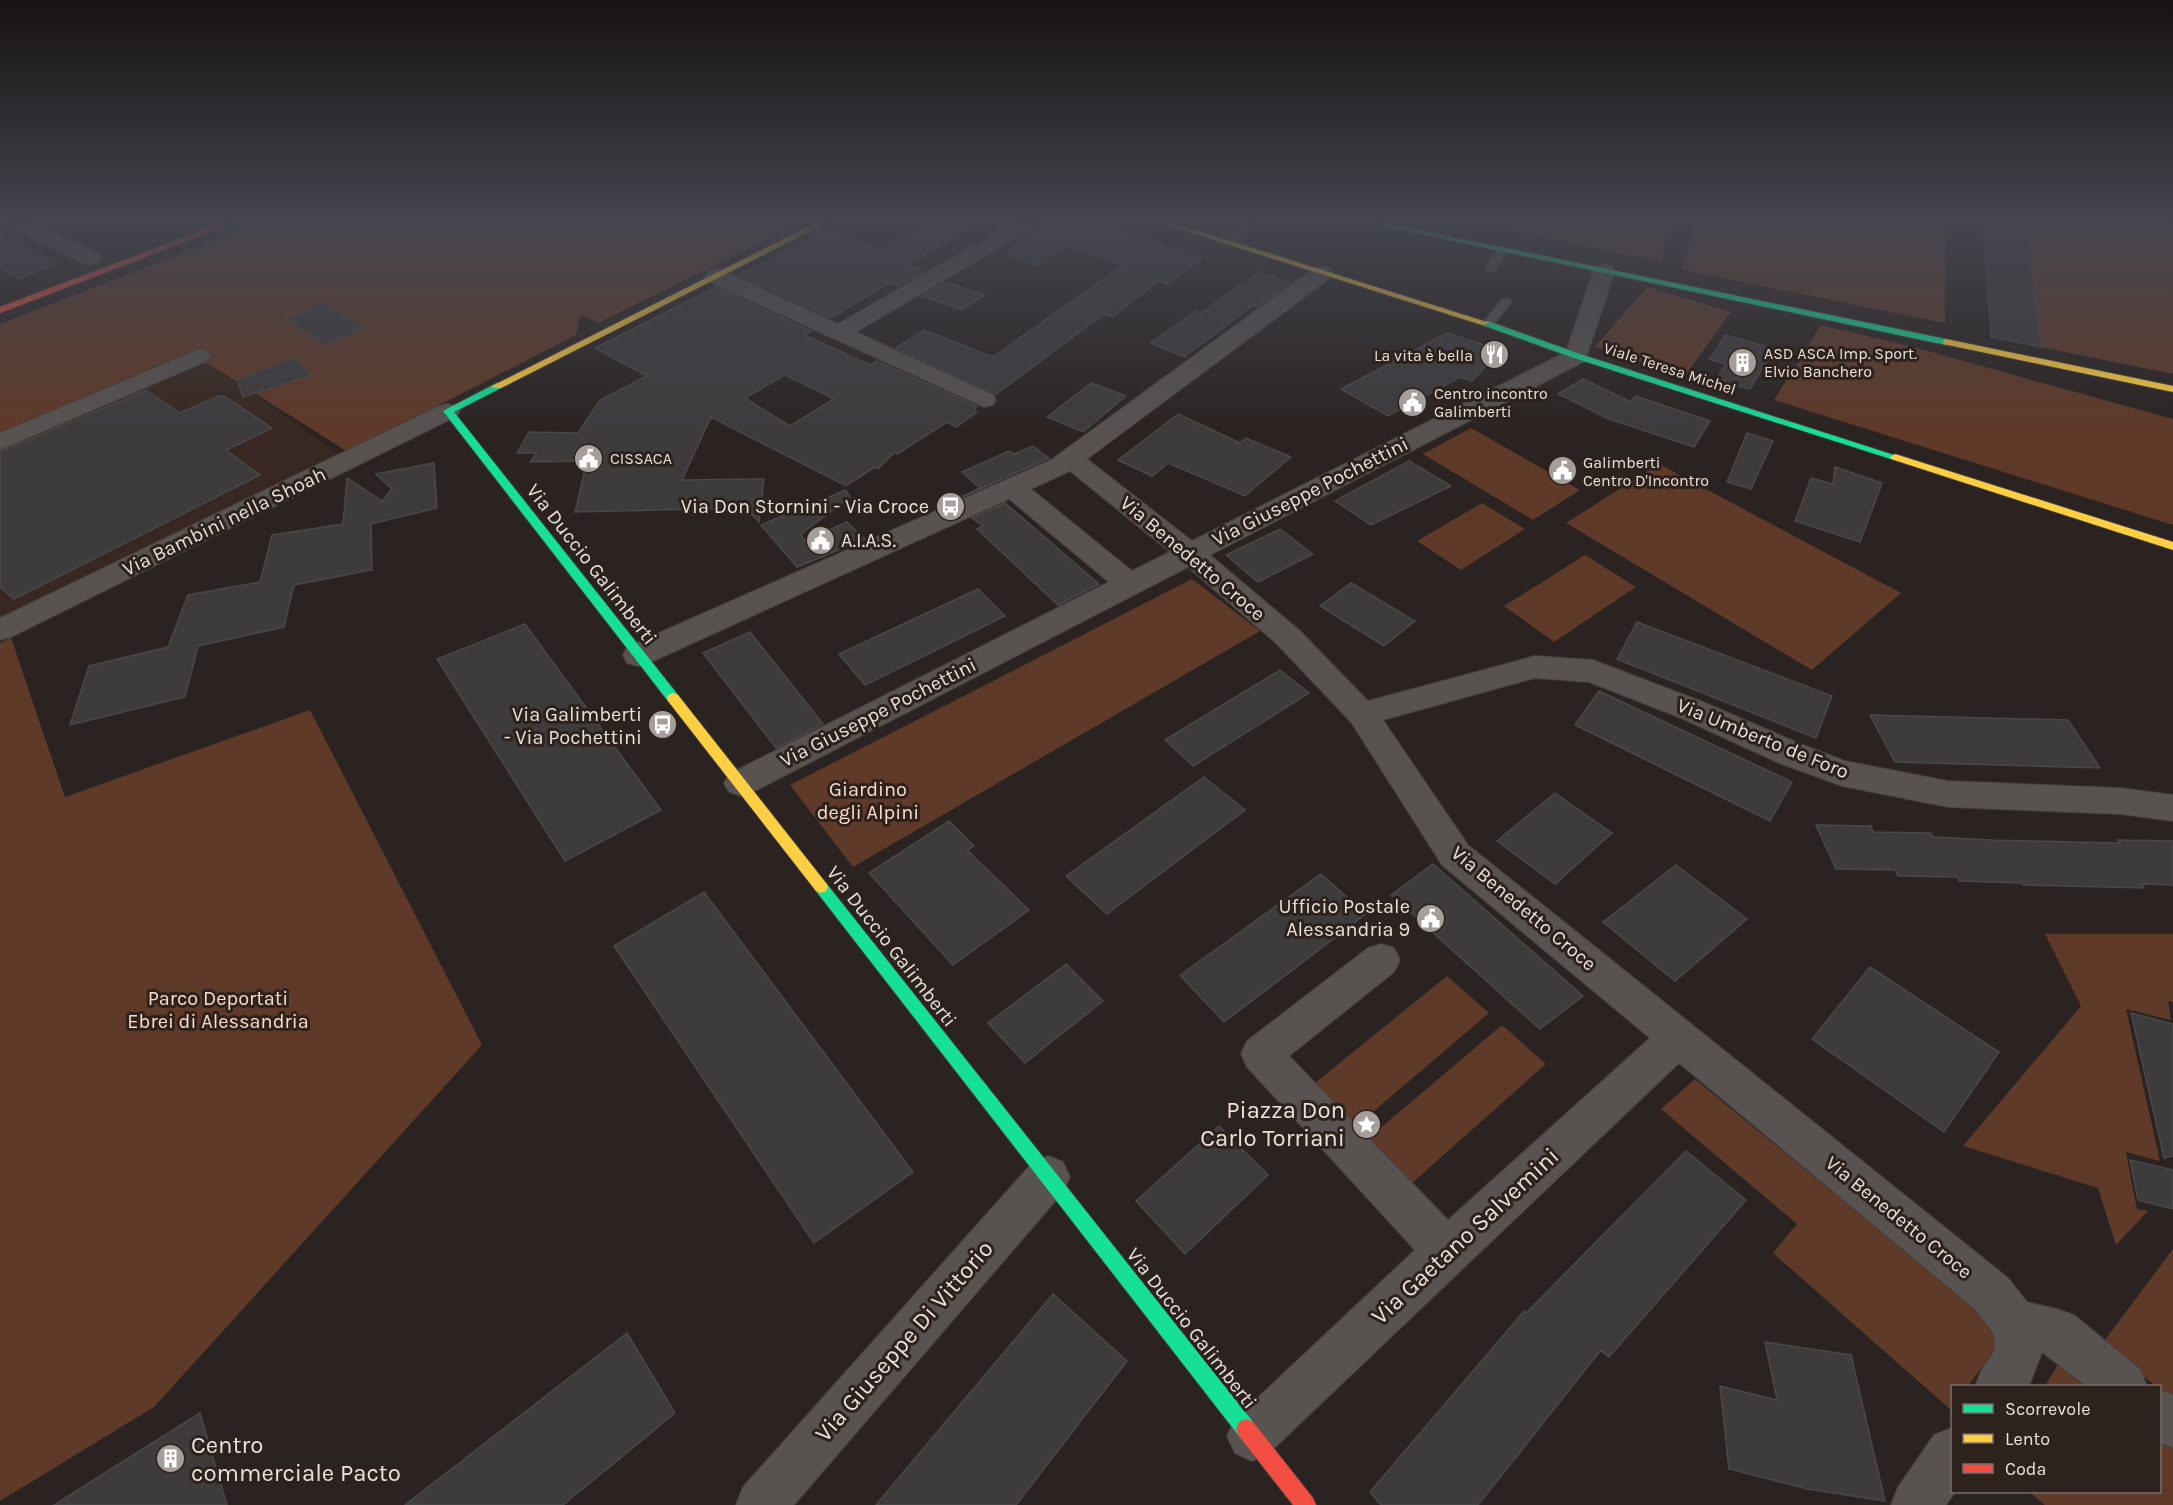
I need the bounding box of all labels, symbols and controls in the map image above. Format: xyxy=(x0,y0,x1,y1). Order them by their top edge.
street label: Viale Teresa Michel xyxy=(1601,338,1738,399)
restaurant icon: La vita è bella xyxy=(1478,339,1510,371)
place label: ASD ASCA Imp. Sport. Elvio Banchero xyxy=(1764,344,1917,381)
place label: La vita è bella xyxy=(1374,346,1473,365)
building icon: ASD ASCA Imp. Sport. Elvio Banchero xyxy=(1727,346,1759,378)
place label: Centro incontro Galimberti xyxy=(1434,384,1548,421)
public building icon: Centro incontro Galimberti xyxy=(1397,386,1429,418)
street label: Via Giuseppe Pochettini xyxy=(1208,432,1412,551)
public building icon: CISSACA xyxy=(573,442,605,474)
place label: CISSACA xyxy=(610,449,672,468)
place label: Galimberti Centro D'Incontro xyxy=(1583,453,1709,490)
public building icon: Galimberti Centro D'Incontro xyxy=(1546,455,1578,487)
street label: Via Bambini nella Shoah xyxy=(119,462,330,581)
street label: Via Duccio Galimberti xyxy=(522,479,661,649)
bus stop icon: Via Don Stornini - Via Croce xyxy=(934,490,966,522)
street label: Via Benedetto Croce xyxy=(1116,491,1270,626)
place label: Via Don Stornini - Via Croce xyxy=(681,495,929,518)
public building icon: A.I.A.S. xyxy=(804,524,836,556)
place label: A.I.A.S. xyxy=(841,529,896,552)
street label: Via Giuseppe Pochettini xyxy=(776,653,980,772)
street label: Via Umberto de Foro xyxy=(1674,693,1852,783)
place label: Via Galimberti - Via Pochettini xyxy=(504,703,642,749)
bus stop icon: Via Galimberti - Via Pochettini xyxy=(647,709,679,741)
park label: Giardino degli Alpini xyxy=(817,778,919,824)
street label: Via Benedetto Croce xyxy=(1447,841,1601,976)
street label: Via Duccio Galimberti xyxy=(822,861,961,1031)
place label: Ufficio Postale Alessandria 9 xyxy=(1278,895,1410,941)
public building icon: Ufficio Postale Alessandria 9 xyxy=(1415,902,1447,934)
park label: Parco Deportati Ebrei di Alessandria xyxy=(127,987,309,1033)
place label: Piazza Don Carlo Torriani xyxy=(1200,1096,1345,1152)
place icon: Piazza Don Carlo Torriani xyxy=(1350,1108,1382,1140)
street label: Via Gaetano Salvemini xyxy=(1365,1142,1565,1330)
street label: Via Benedetto Croce xyxy=(1821,1151,1977,1284)
street label: Via Giuseppe Di Vittorio xyxy=(809,1235,999,1447)
street label: Via Duccio Galimberti xyxy=(1122,1243,1261,1413)
legend xyxy=(1951,1385,2161,1493)
text: Scorrevole xyxy=(2005,1398,2090,1420)
text: Lento xyxy=(2005,1428,2050,1450)
place label: Centro commerciale Pacto xyxy=(191,1431,401,1487)
building icon: Centro commerciale Pacto xyxy=(154,1443,186,1475)
text: Coda xyxy=(2005,1458,2046,1480)

